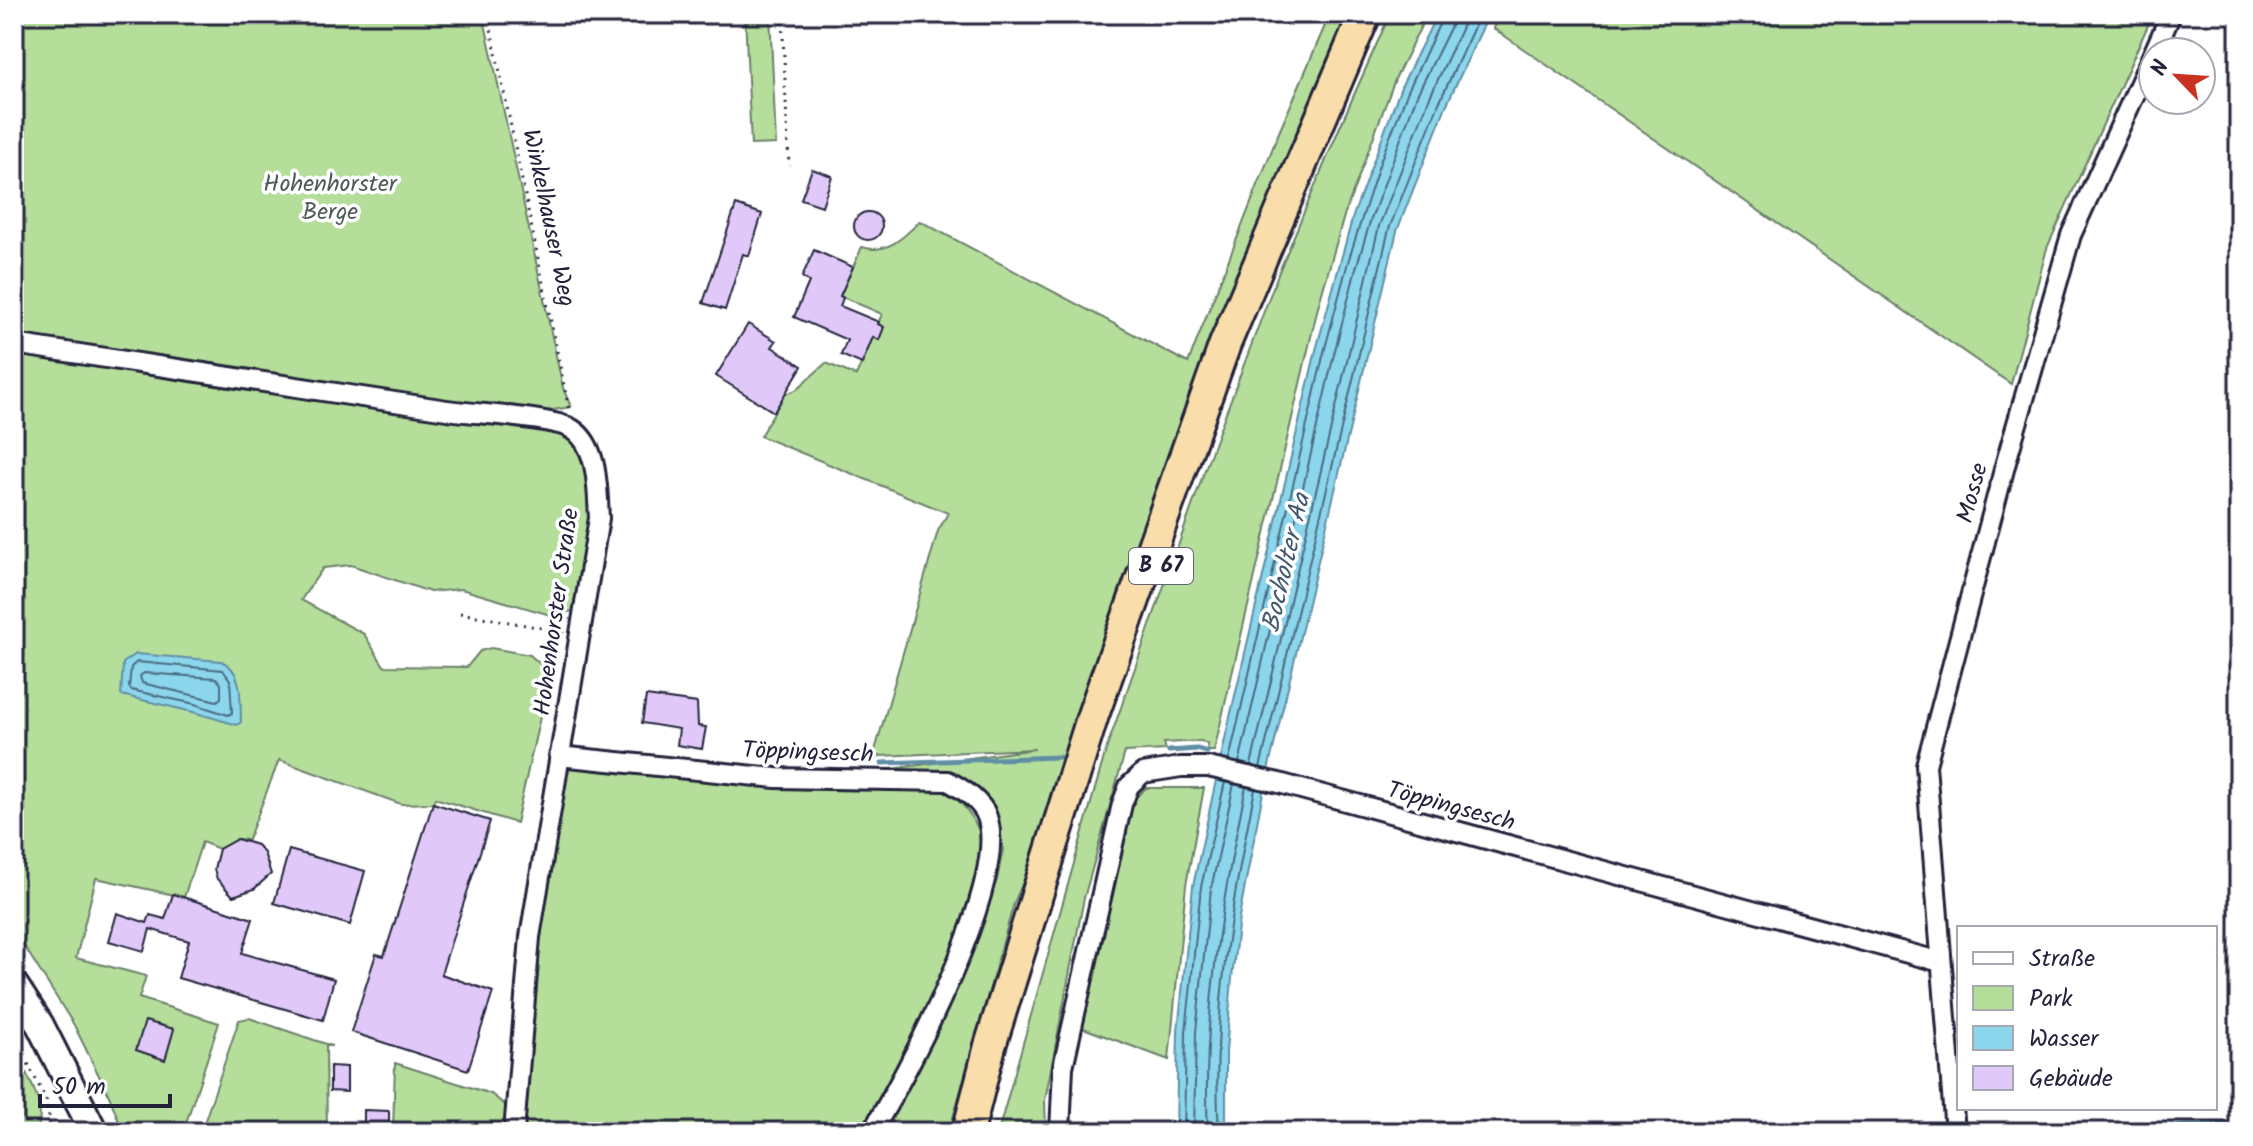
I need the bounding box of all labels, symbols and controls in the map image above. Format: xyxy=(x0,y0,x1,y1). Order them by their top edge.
north arrow xyxy=(2137,36,2217,116)
text: N xyxy=(2142,55,2180,82)
street label: Winkelhauser Weg xyxy=(510,126,586,310)
park label: Hohenhorster Berge xyxy=(263,165,399,232)
street label: Mosse xyxy=(1946,458,2000,528)
water label: Bocholter Aa xyxy=(1251,488,1324,636)
street label: Hohenhorster Straße xyxy=(523,506,591,718)
road number: B 67 xyxy=(1129,548,1193,584)
street label: Töppingsesch xyxy=(742,731,874,775)
street label: Töppingsesch xyxy=(1383,771,1519,843)
legend xyxy=(1957,926,2217,1110)
text: Straße xyxy=(2029,940,2095,979)
text: Park xyxy=(2029,980,2073,1019)
text: Wasser xyxy=(2029,1020,2100,1059)
scale bar xyxy=(40,1058,170,1108)
text: Gebäude xyxy=(2029,1060,2113,1099)
text: 50 m xyxy=(52,1068,106,1107)

